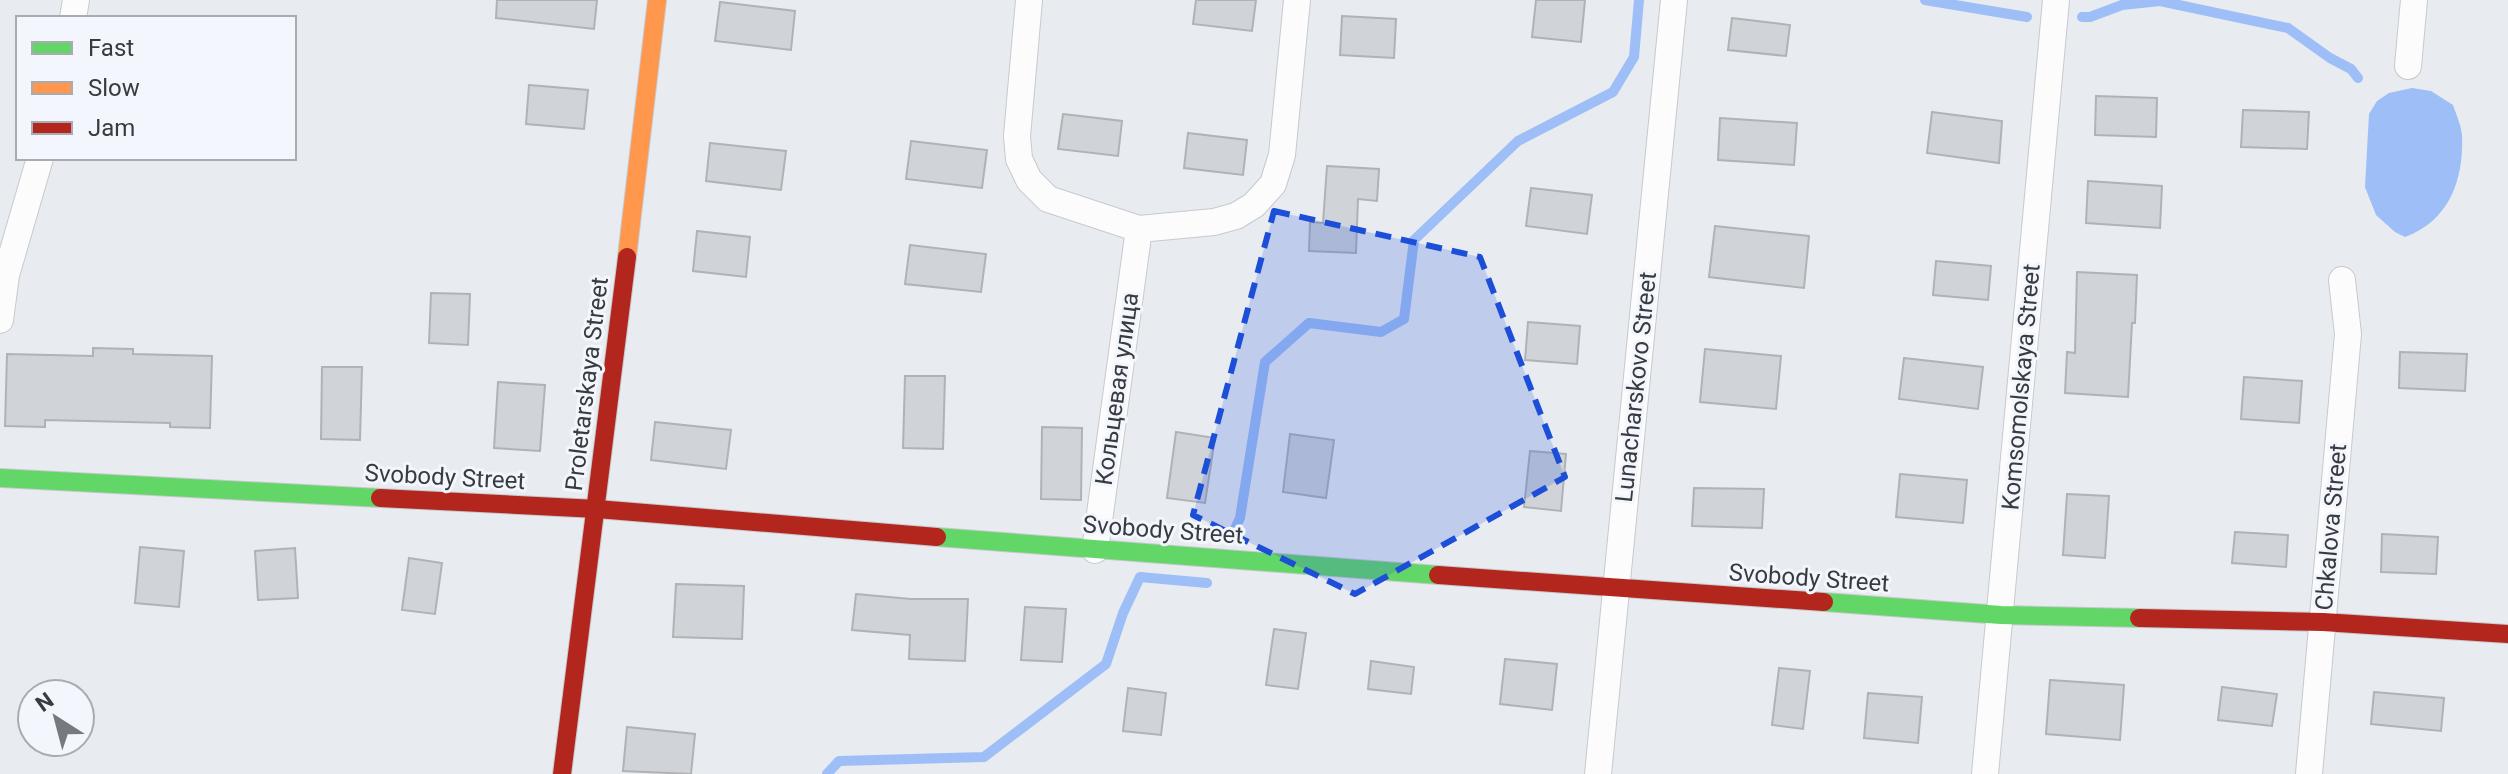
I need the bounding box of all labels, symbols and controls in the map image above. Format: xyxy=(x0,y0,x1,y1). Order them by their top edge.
legend xyxy=(16,16,296,160)
text: Fast xyxy=(88,34,134,62)
text: Slow xyxy=(88,74,140,102)
text: Jam xyxy=(88,114,135,142)
street label: Komsomolskaya Street xyxy=(1996,263,2046,511)
street label: Lunacharskovo Street xyxy=(1610,270,1662,504)
street label: Proletarskaya Street xyxy=(560,275,614,493)
street label: Кольцевая улица xyxy=(1090,291,1144,487)
street label: Chkalova Street xyxy=(2310,442,2352,611)
street label: Svobody Street xyxy=(364,459,526,495)
street label: Svobody Street xyxy=(1082,510,1244,550)
street label: Svobody Street xyxy=(1728,558,1890,598)
north arrow xyxy=(16,678,96,758)
text: N xyxy=(31,688,58,717)

